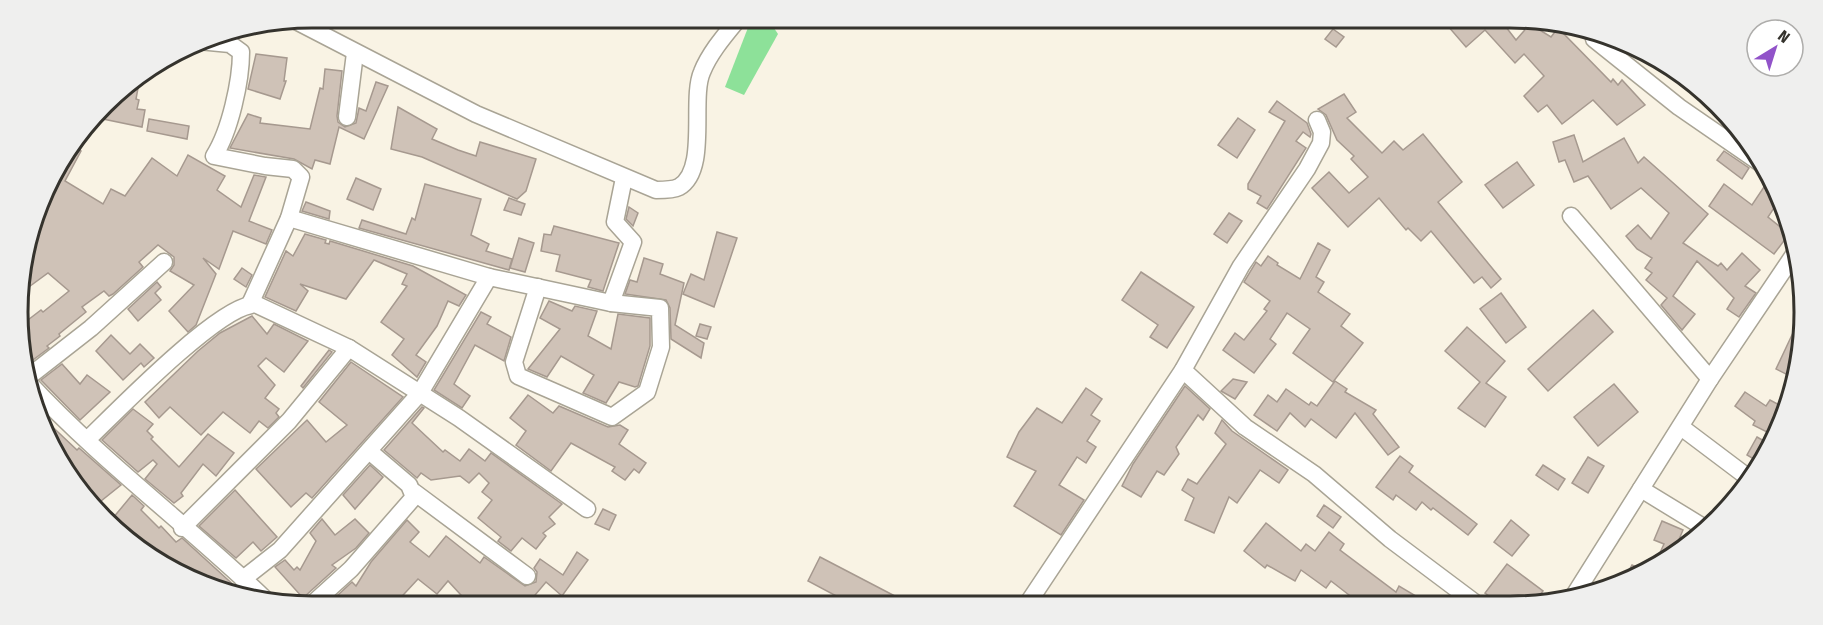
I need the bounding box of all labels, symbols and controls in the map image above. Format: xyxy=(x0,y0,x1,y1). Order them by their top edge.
north arrow xyxy=(1745,18,1805,78)
text: N xyxy=(1774,26,1794,47)

